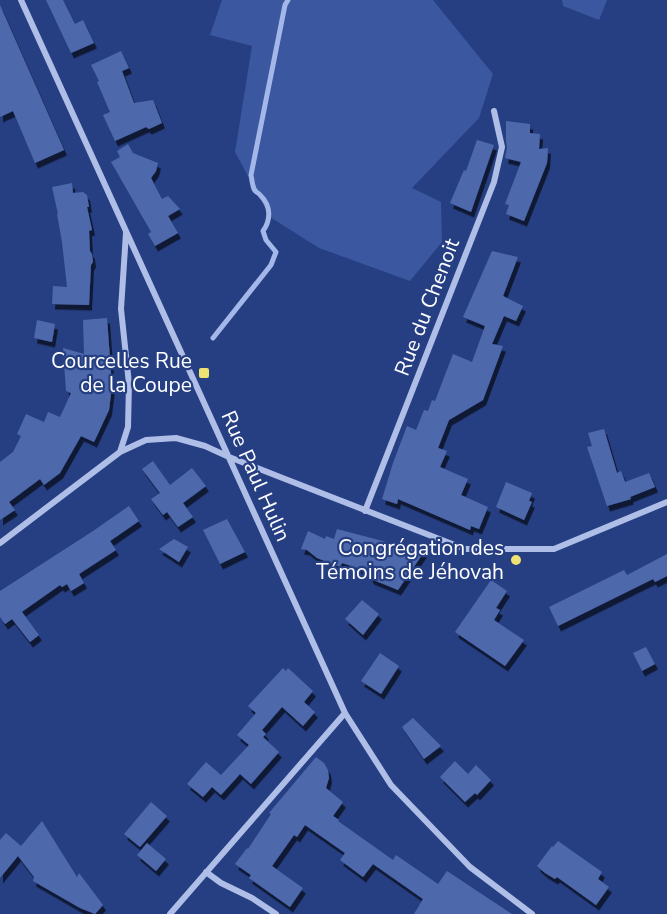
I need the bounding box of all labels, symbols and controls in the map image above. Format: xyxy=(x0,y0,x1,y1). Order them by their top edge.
street label: Rue du Chenoit xyxy=(388,234,466,380)
place label: Courcelles Rue de la Coupe xyxy=(51,347,192,399)
marker: Courcelles Rue de la Coupe xyxy=(197,366,211,380)
street label: Rue Paul Hulin xyxy=(215,406,297,546)
place label: Congrégation des Témoins de Jéhovah xyxy=(316,534,504,586)
marker: Congrégation des Témoins de Jéhovah xyxy=(509,553,523,567)

